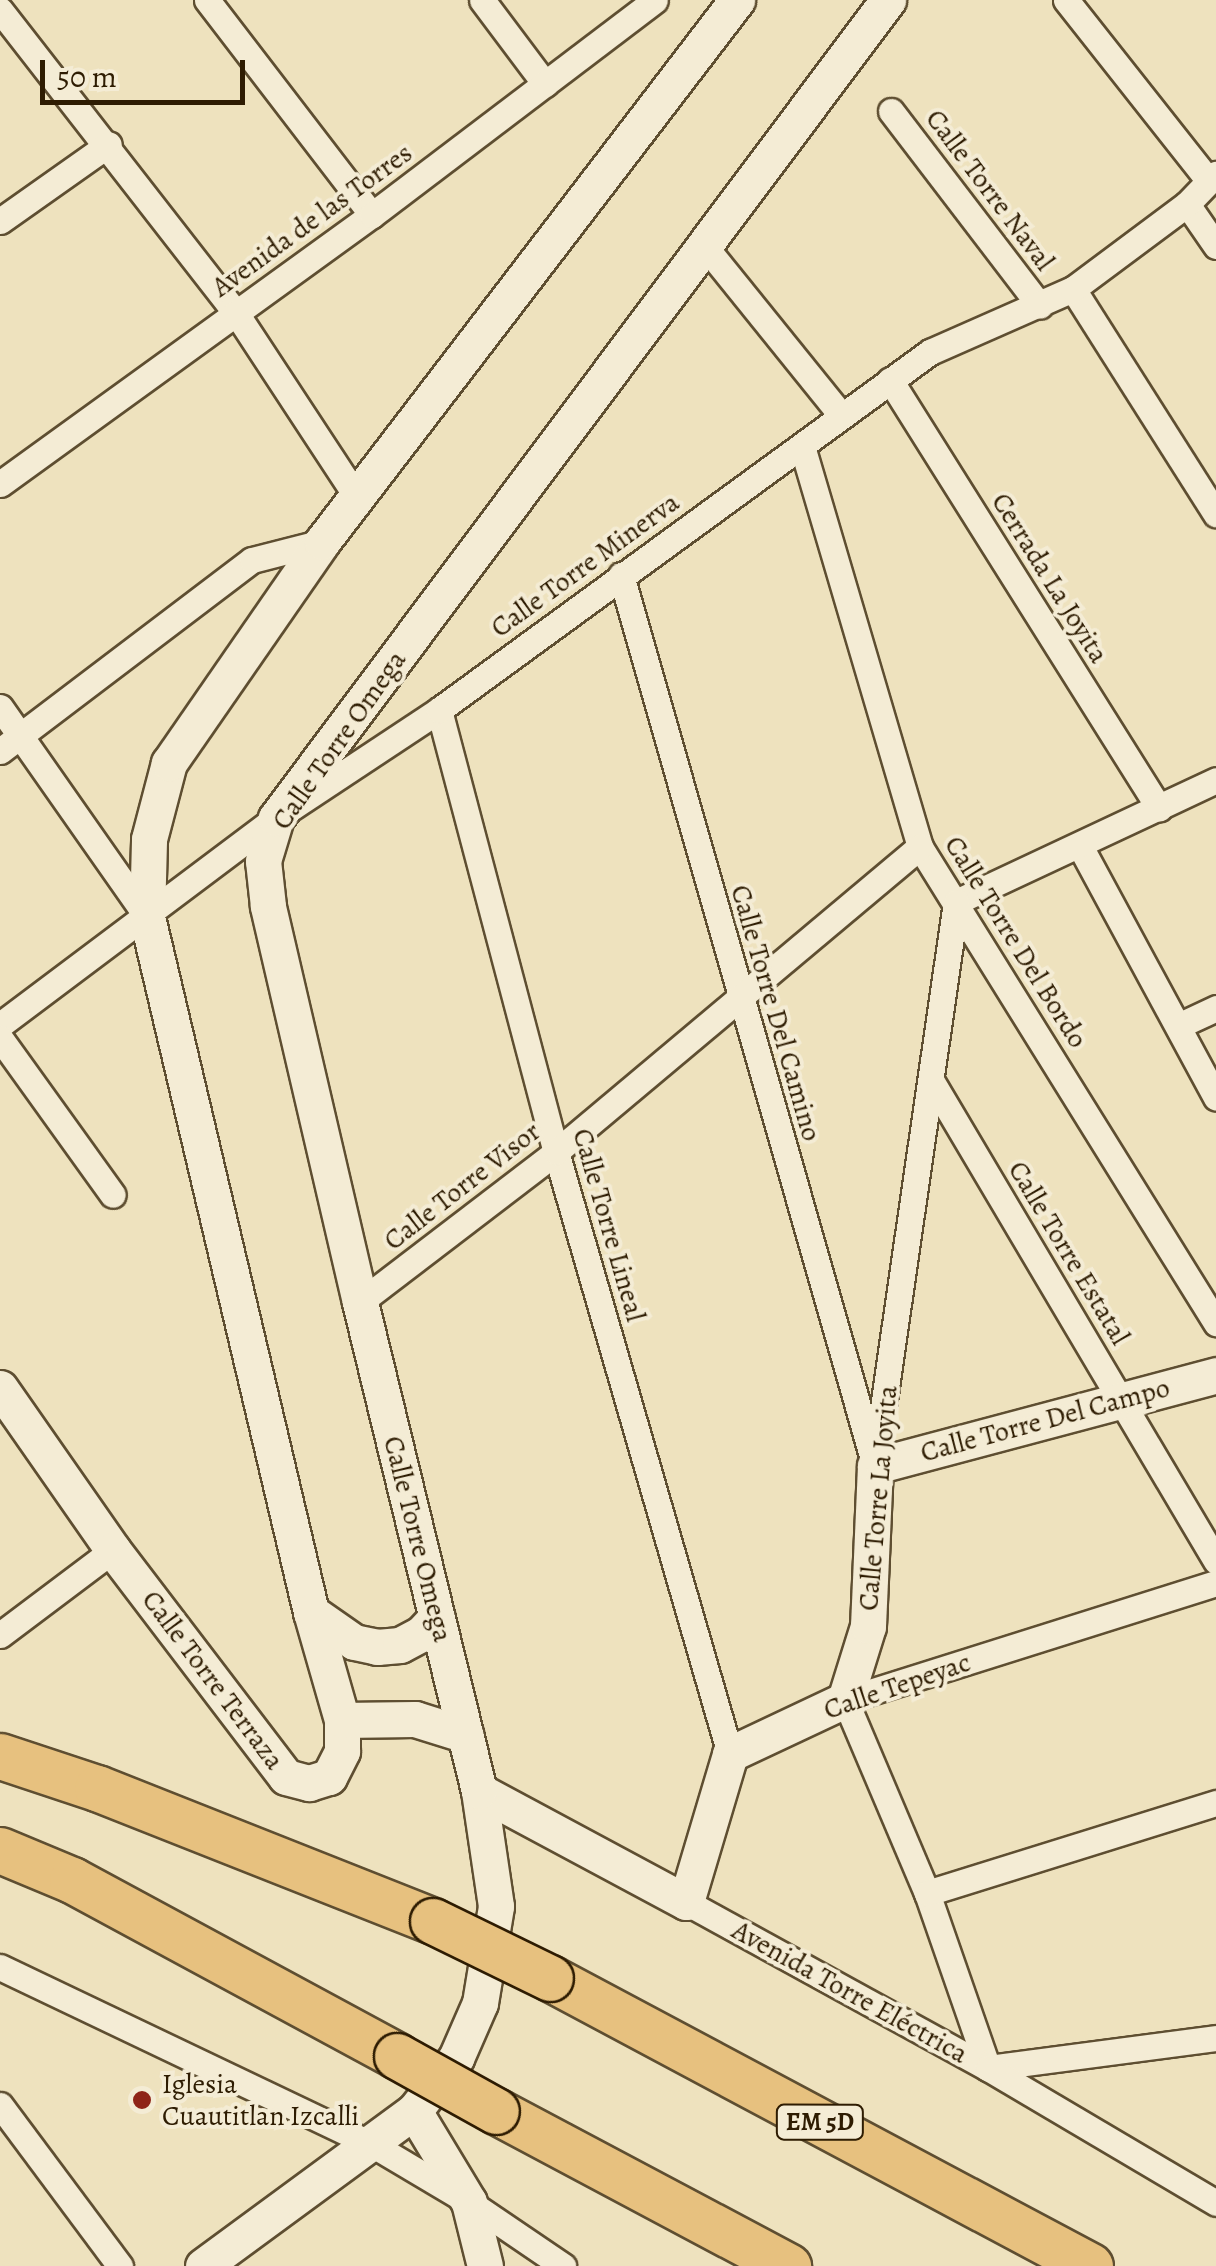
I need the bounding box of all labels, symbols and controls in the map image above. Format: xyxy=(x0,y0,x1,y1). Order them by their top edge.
scale bar xyxy=(45,40,250,102)
text: 50 m xyxy=(57,57,117,97)
street label: Calle Torre Naval xyxy=(918,103,1062,277)
street label: Avenida de las Torres xyxy=(205,136,419,304)
street label: Calle Torre Minerva xyxy=(484,485,686,645)
street label: Cerrada La Joyita xyxy=(984,487,1116,669)
street label: Calle Torre Omega xyxy=(265,644,413,836)
street label: Calle Torre Del Bordo xyxy=(937,830,1095,1054)
street label: Calle Torre Del Camino xyxy=(723,881,829,1145)
street label: Calle Torre Visor xyxy=(377,1115,547,1257)
street label: Calle Torre Lineal xyxy=(565,1125,653,1325)
street label: Calle Torre Estatal xyxy=(1001,1155,1137,1351)
street label: Calle Torre Del Campo xyxy=(917,1371,1173,1469)
street label: Calle Torre La Joyita xyxy=(851,1384,905,1612)
street label: Calle Torre Omega xyxy=(376,1433,460,1645)
street label: Calle Torre Terraza xyxy=(135,1584,291,1776)
street label: Calle Tepeyac xyxy=(819,1645,975,1727)
street label: Avenida Torre Eléctrica xyxy=(726,1913,974,2071)
place label: Iglesia Cuautitlan Izcalli xyxy=(162,2067,359,2133)
marker: Iglesia Cuautitlan Izcalli xyxy=(131,2089,153,2111)
road number: EM 5D xyxy=(775,2102,865,2142)

